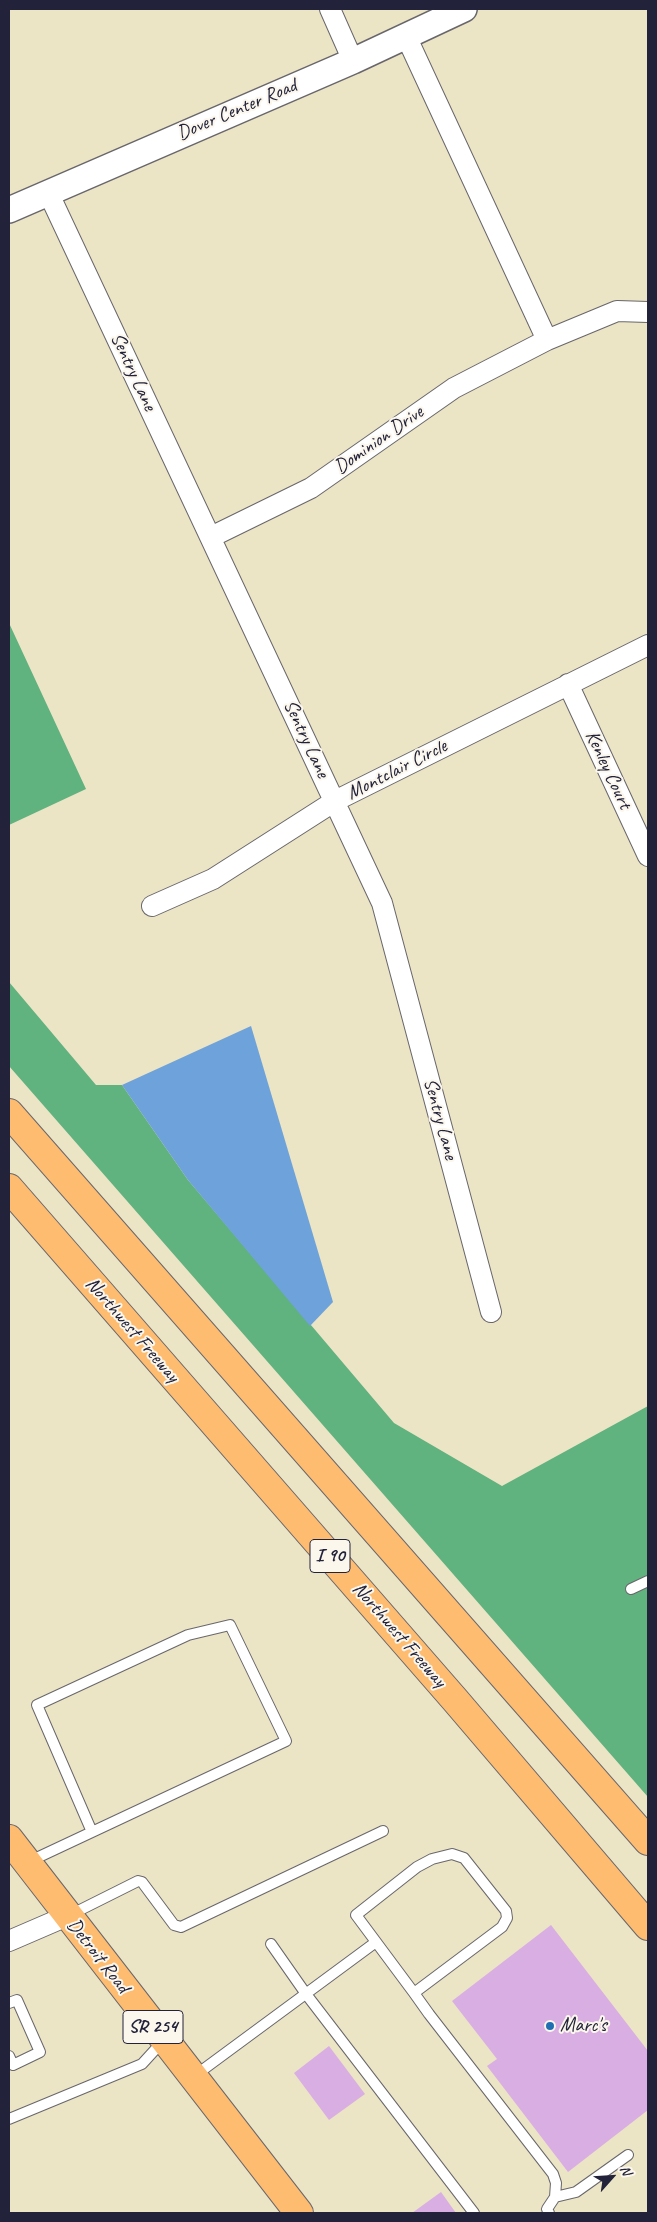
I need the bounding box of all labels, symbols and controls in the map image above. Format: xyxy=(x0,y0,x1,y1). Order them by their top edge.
street label: Dover Center Road xyxy=(174,74,300,146)
street label: Sentry Lane xyxy=(105,329,161,415)
street label: Dominion Drive xyxy=(330,401,428,479)
street label: Sentry Lane xyxy=(278,696,334,782)
street label: Kenley Court xyxy=(579,727,637,813)
street label: Montclair Circle xyxy=(343,735,451,805)
street label: Sentry Lane xyxy=(418,1076,462,1162)
street label: Northwest Freeway xyxy=(80,1273,184,1387)
road number: I 90 xyxy=(310,1540,350,1572)
street label: Northwest Freeway xyxy=(347,1578,451,1692)
street label: Detroit Road xyxy=(62,1914,134,1998)
road number: SR 254 xyxy=(123,2010,183,2044)
place label: Marc's xyxy=(560,2014,607,2038)
marker: Marc's xyxy=(544,2020,556,2032)
north arrow xyxy=(587,2152,637,2202)
text: N xyxy=(616,2163,635,2178)

